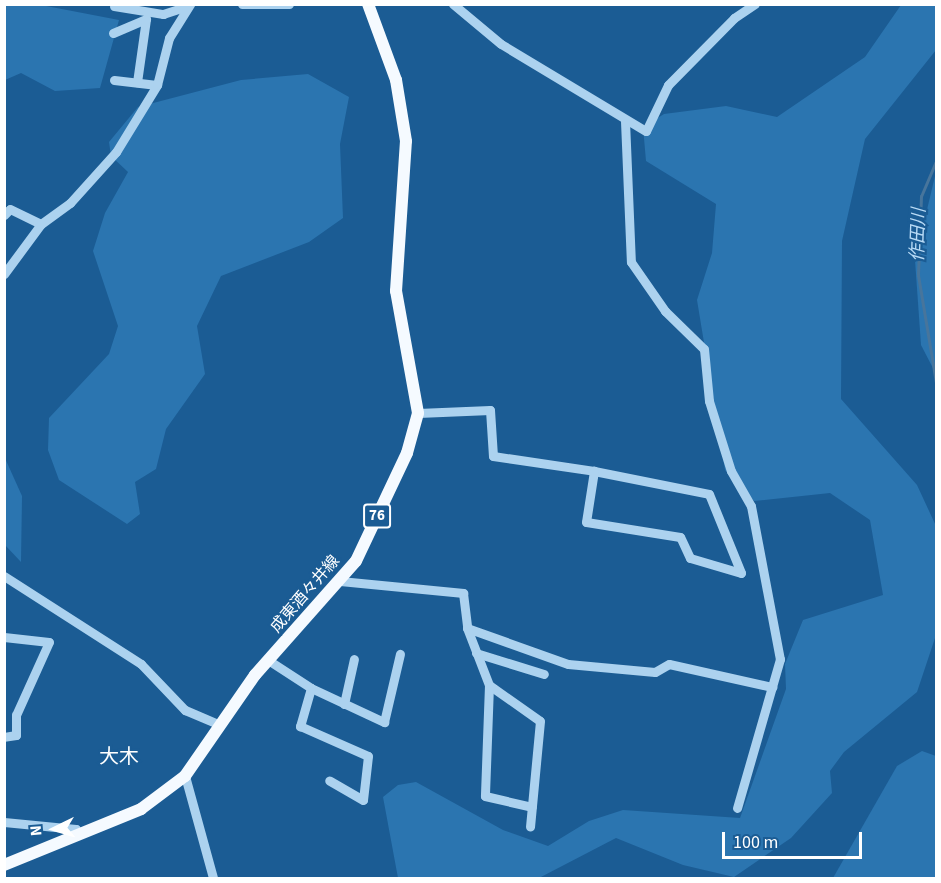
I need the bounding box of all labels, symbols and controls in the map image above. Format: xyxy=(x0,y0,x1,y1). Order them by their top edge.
water label: 作田川 xyxy=(907,208,931,262)
road number: 76 xyxy=(362,504,392,528)
street label: 成東酒々井線 xyxy=(266,551,344,637)
district label: 大木 xyxy=(99,745,139,769)
north arrow xyxy=(24,799,84,859)
scale bar xyxy=(725,820,864,858)
text: N xyxy=(25,824,47,837)
text: 100 m xyxy=(733,830,778,855)

